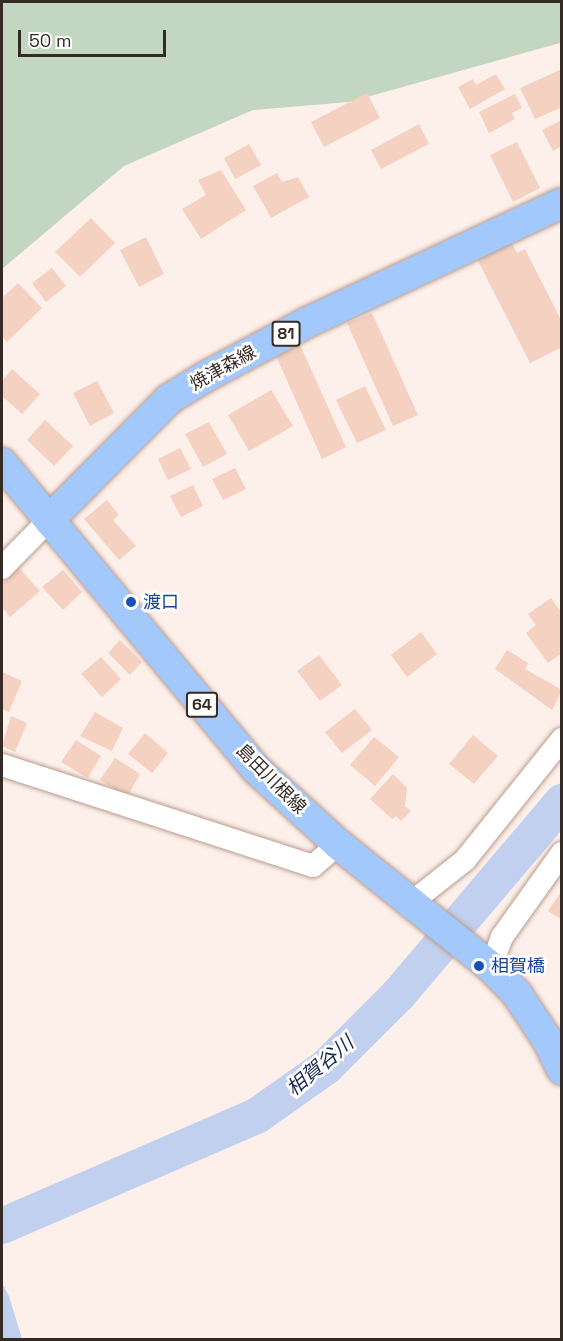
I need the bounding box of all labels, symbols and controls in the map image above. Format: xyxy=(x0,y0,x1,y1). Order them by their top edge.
scale bar xyxy=(21,18,170,56)
text: 50 m xyxy=(29,29,71,52)
road number: 81 xyxy=(271,321,301,347)
street label: 焼津森線 xyxy=(186,341,260,395)
place label: 渡口 xyxy=(143,591,179,613)
marker: 渡口 xyxy=(124,595,138,609)
road number: 64 xyxy=(186,692,218,718)
street label: 島田川根線 xyxy=(232,740,310,818)
place label: 相賀橋 xyxy=(491,955,545,977)
marker: 相賀橋 xyxy=(472,959,486,973)
water label: 相賀谷川 xyxy=(282,1031,358,1101)

